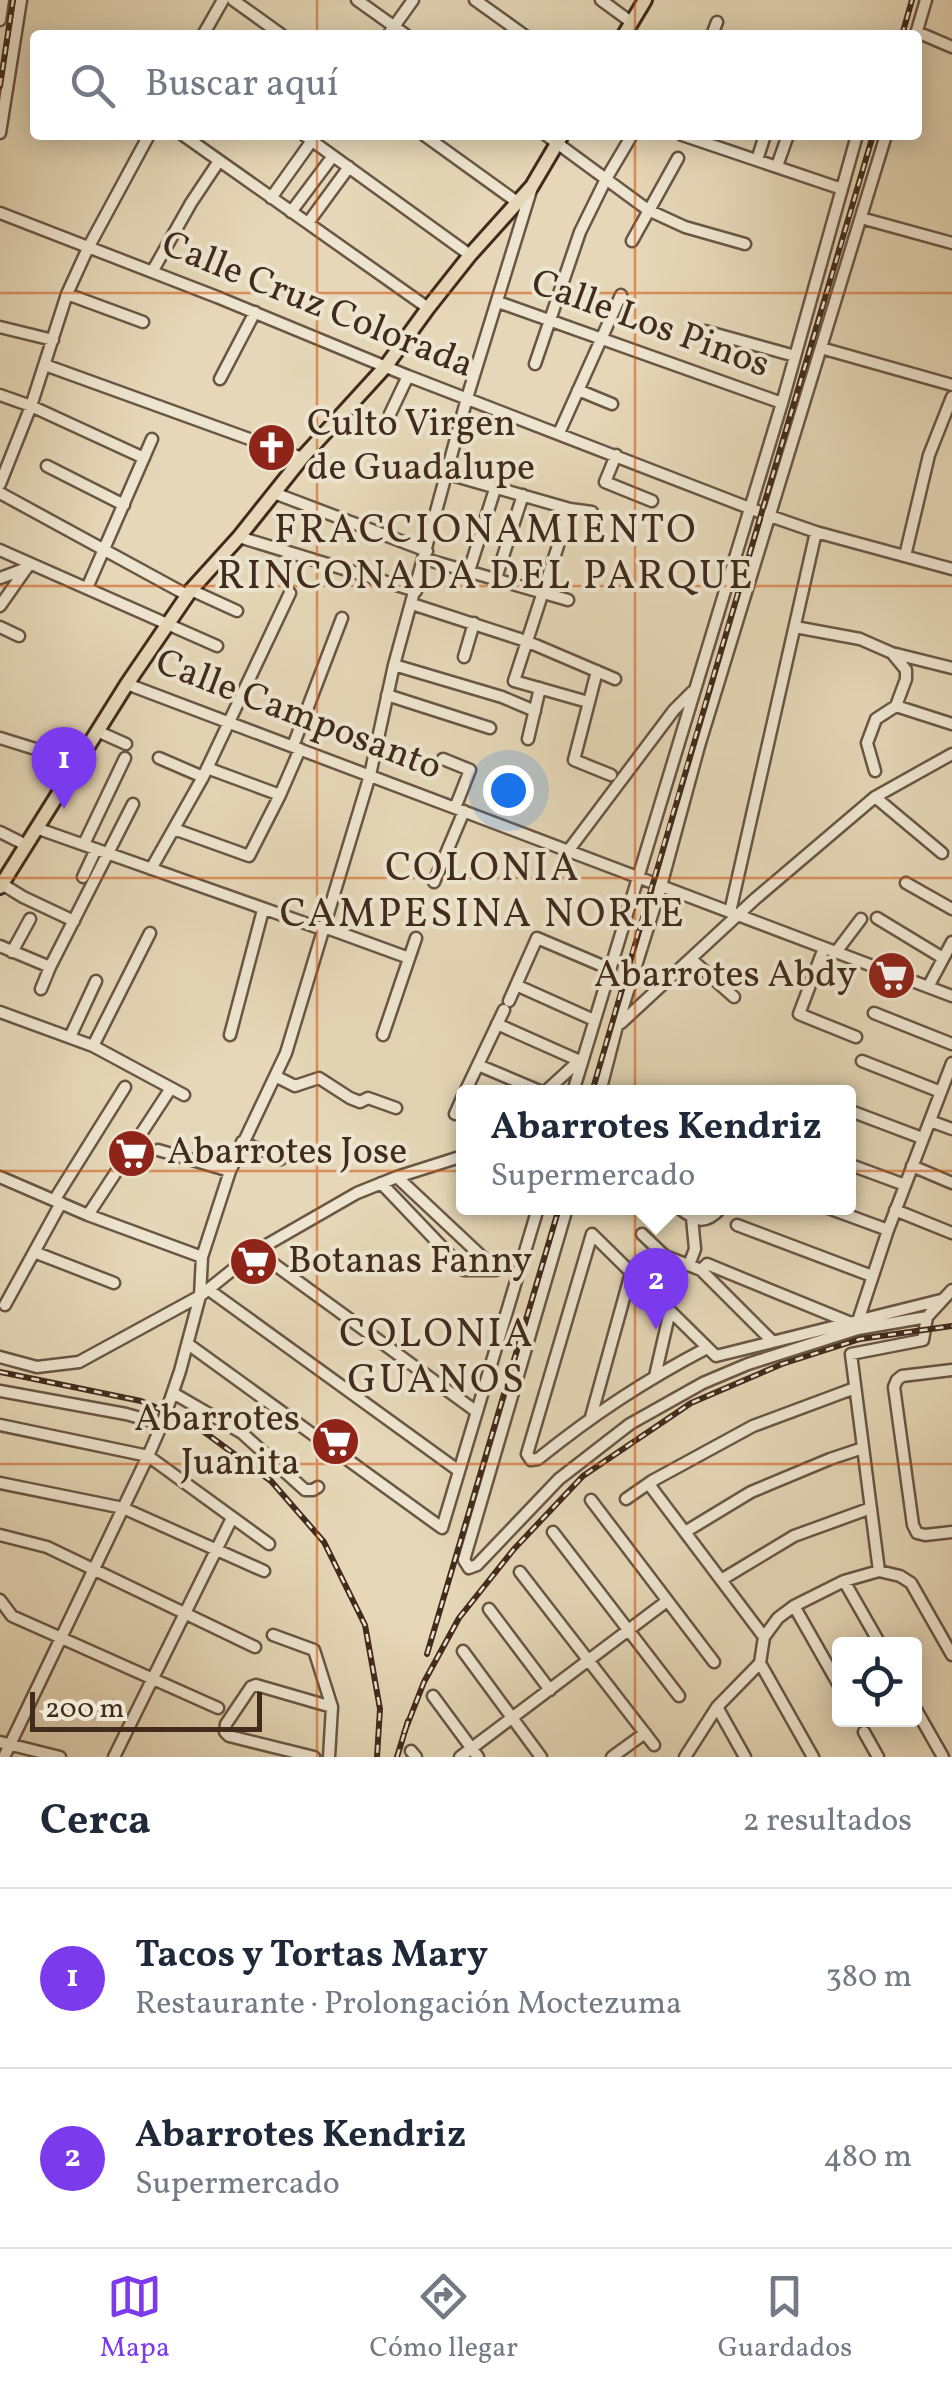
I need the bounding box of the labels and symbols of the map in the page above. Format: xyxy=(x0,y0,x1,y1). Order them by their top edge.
street label: Calle Cruz Colorada xyxy=(153,219,481,393)
street label: Calle Los Pinos xyxy=(523,257,777,393)
place label: Culto Virgen de Guadalupe xyxy=(307,399,535,496)
church icon: Culto Virgen de Guadalupe xyxy=(246,421,298,473)
district label: FRACCIONAMIENTO RINCONADA DEL PARQUE xyxy=(217,504,755,606)
street label: Calle Camposanto xyxy=(147,637,449,795)
pin: 1 xyxy=(32,726,96,809)
your location xyxy=(483,765,534,816)
district label: COLONIA CAMPESINA NORTE xyxy=(280,842,686,944)
place label: Abarrotes Abdy xyxy=(594,950,857,1003)
supermarket icon: Abarrotes Abdy xyxy=(866,950,918,1002)
supermarket icon: Abarrotes Jose xyxy=(106,1127,158,1179)
place label: Abarrotes Jose xyxy=(167,1127,407,1180)
supermarket icon: Botanas Fanny xyxy=(227,1236,279,1288)
place label: Botanas Fanny xyxy=(288,1236,532,1289)
pin: 2 xyxy=(624,1248,688,1330)
district label: COLONIA GUANOS xyxy=(339,1308,535,1410)
place label: Abarrotes Juanita xyxy=(134,1394,300,1491)
supermarket icon: Abarrotes Juanita xyxy=(309,1416,361,1468)
scale bar xyxy=(30,1687,262,1732)

